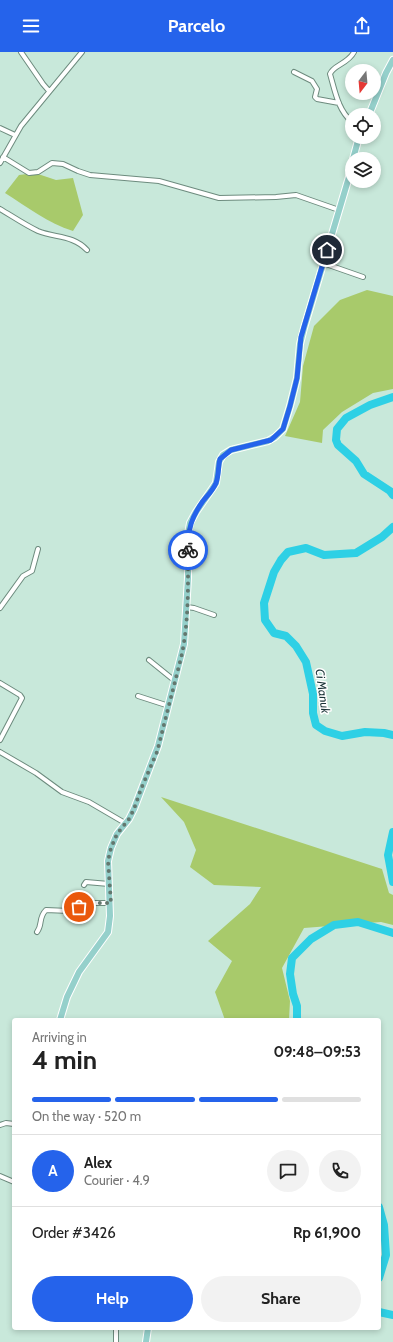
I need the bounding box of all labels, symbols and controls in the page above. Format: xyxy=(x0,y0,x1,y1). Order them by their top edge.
icon: menu xyxy=(20,15,42,37)
text: Parcelo xyxy=(168,15,225,37)
icon: share xyxy=(351,15,373,37)
north arrow xyxy=(345,64,381,100)
map controls xyxy=(345,64,381,188)
button: locate xyxy=(345,108,381,144)
button: layers xyxy=(345,152,381,188)
pin xyxy=(310,233,344,267)
icon: home xyxy=(316,239,338,261)
courier xyxy=(168,530,208,570)
icon: bike xyxy=(177,539,199,561)
water label: Ci Manuk xyxy=(312,668,334,715)
pin xyxy=(62,890,96,924)
icon: bag xyxy=(68,896,90,918)
text: Arriving in xyxy=(32,1029,87,1045)
text: 09:48–09:53 xyxy=(273,1043,361,1061)
text: 4 min xyxy=(32,1044,97,1076)
text: On the way · 520 m xyxy=(32,1108,141,1124)
button: chat xyxy=(267,1150,309,1192)
button: phone xyxy=(319,1150,361,1192)
text: Alex xyxy=(84,1154,112,1172)
text: A xyxy=(48,1162,58,1180)
text: Courier · 4.9 xyxy=(84,1172,150,1188)
text: Order #3426 xyxy=(32,1224,116,1242)
text: Rp 61,900 xyxy=(293,1224,361,1242)
button: Help xyxy=(32,1276,193,1322)
button: Share xyxy=(201,1276,361,1322)

